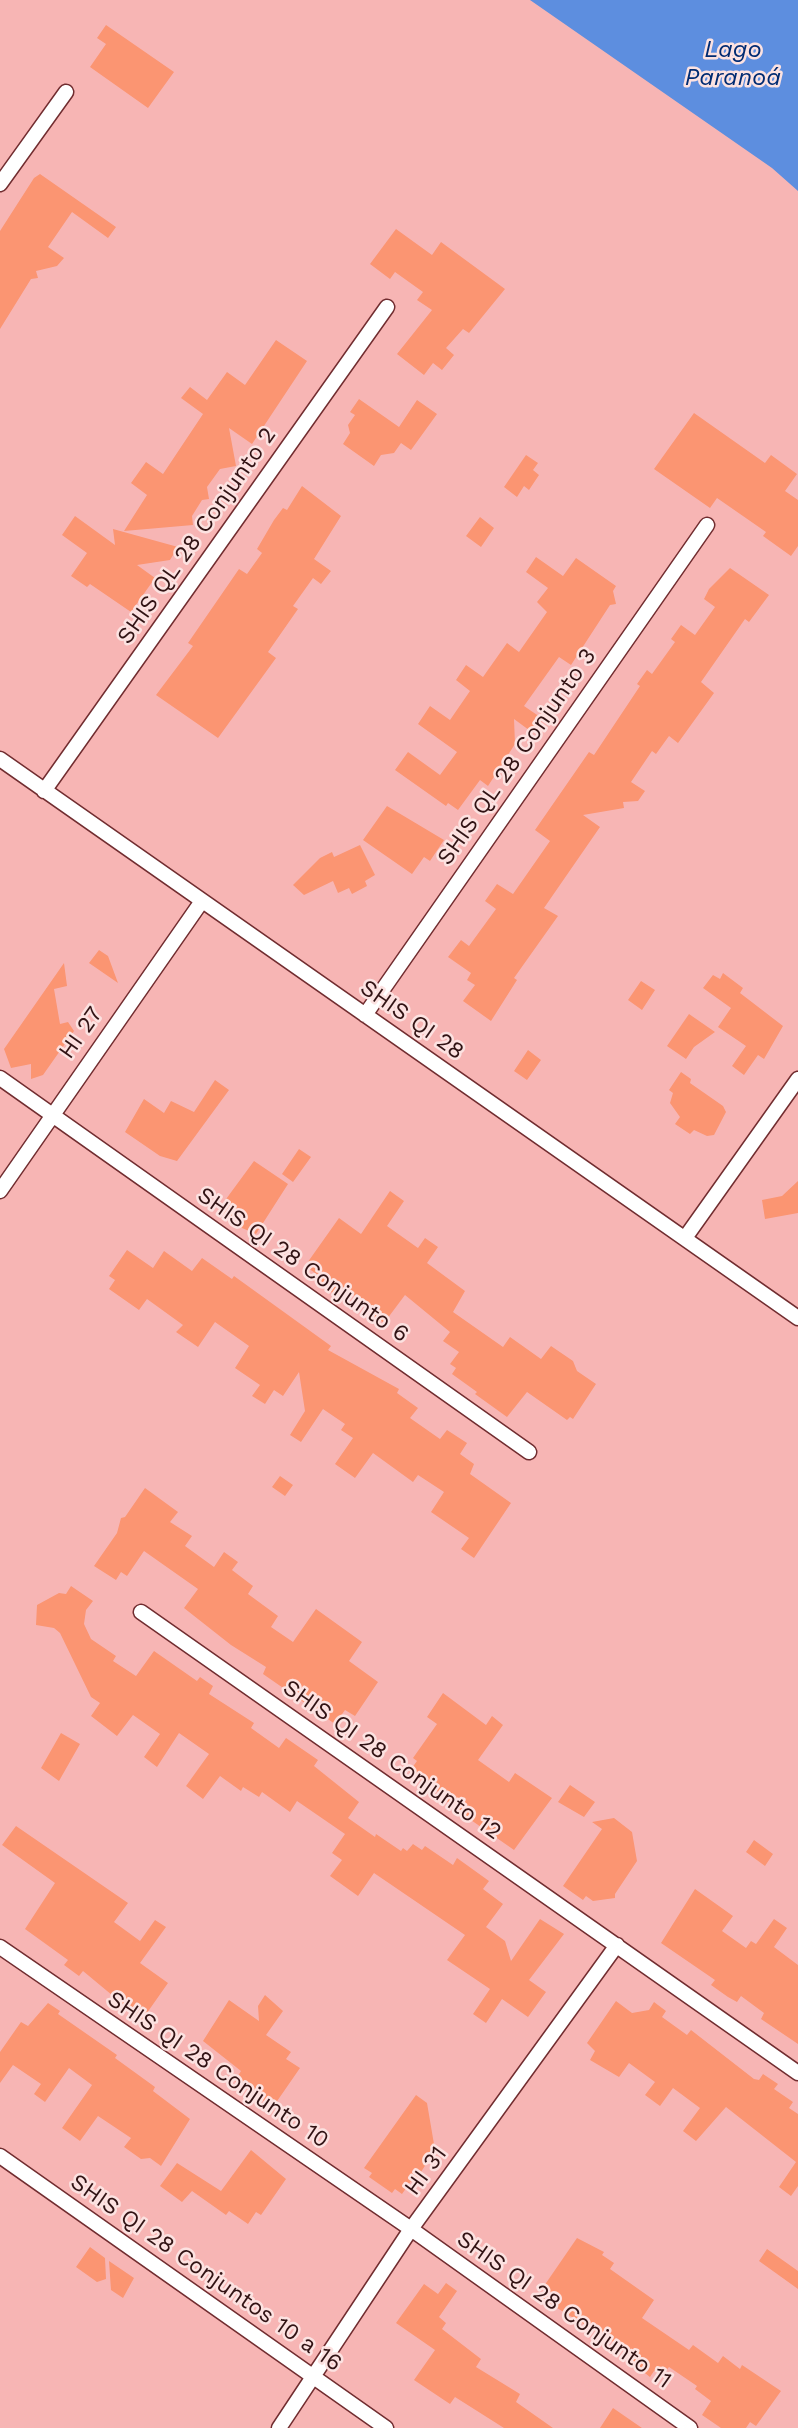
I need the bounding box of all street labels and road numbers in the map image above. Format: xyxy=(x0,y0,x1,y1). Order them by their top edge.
street label: SHIS QL 28 Conjunto 2 xyxy=(112,422,282,650)
street label: SHIS QL 28 Conjunto 3 xyxy=(432,643,602,871)
street label: SHIS QI 28 xyxy=(355,974,469,1066)
street label: HI 27 xyxy=(53,1002,109,1064)
street label: SHIS QI 28 Conjunto 6 xyxy=(192,1181,414,1349)
street label: SHIS QI 28 Conjunto 12 xyxy=(278,1674,506,1846)
street label: SHIS QI 28 Conjunto 10 xyxy=(102,1986,334,2154)
street label: HI 31 xyxy=(399,2141,453,2201)
street label: SHIS QI 28 Conjuntos 10 a 16 xyxy=(65,2169,347,2377)
street label: SHIS QI 28 Conjunto 11 xyxy=(451,2225,677,2395)

